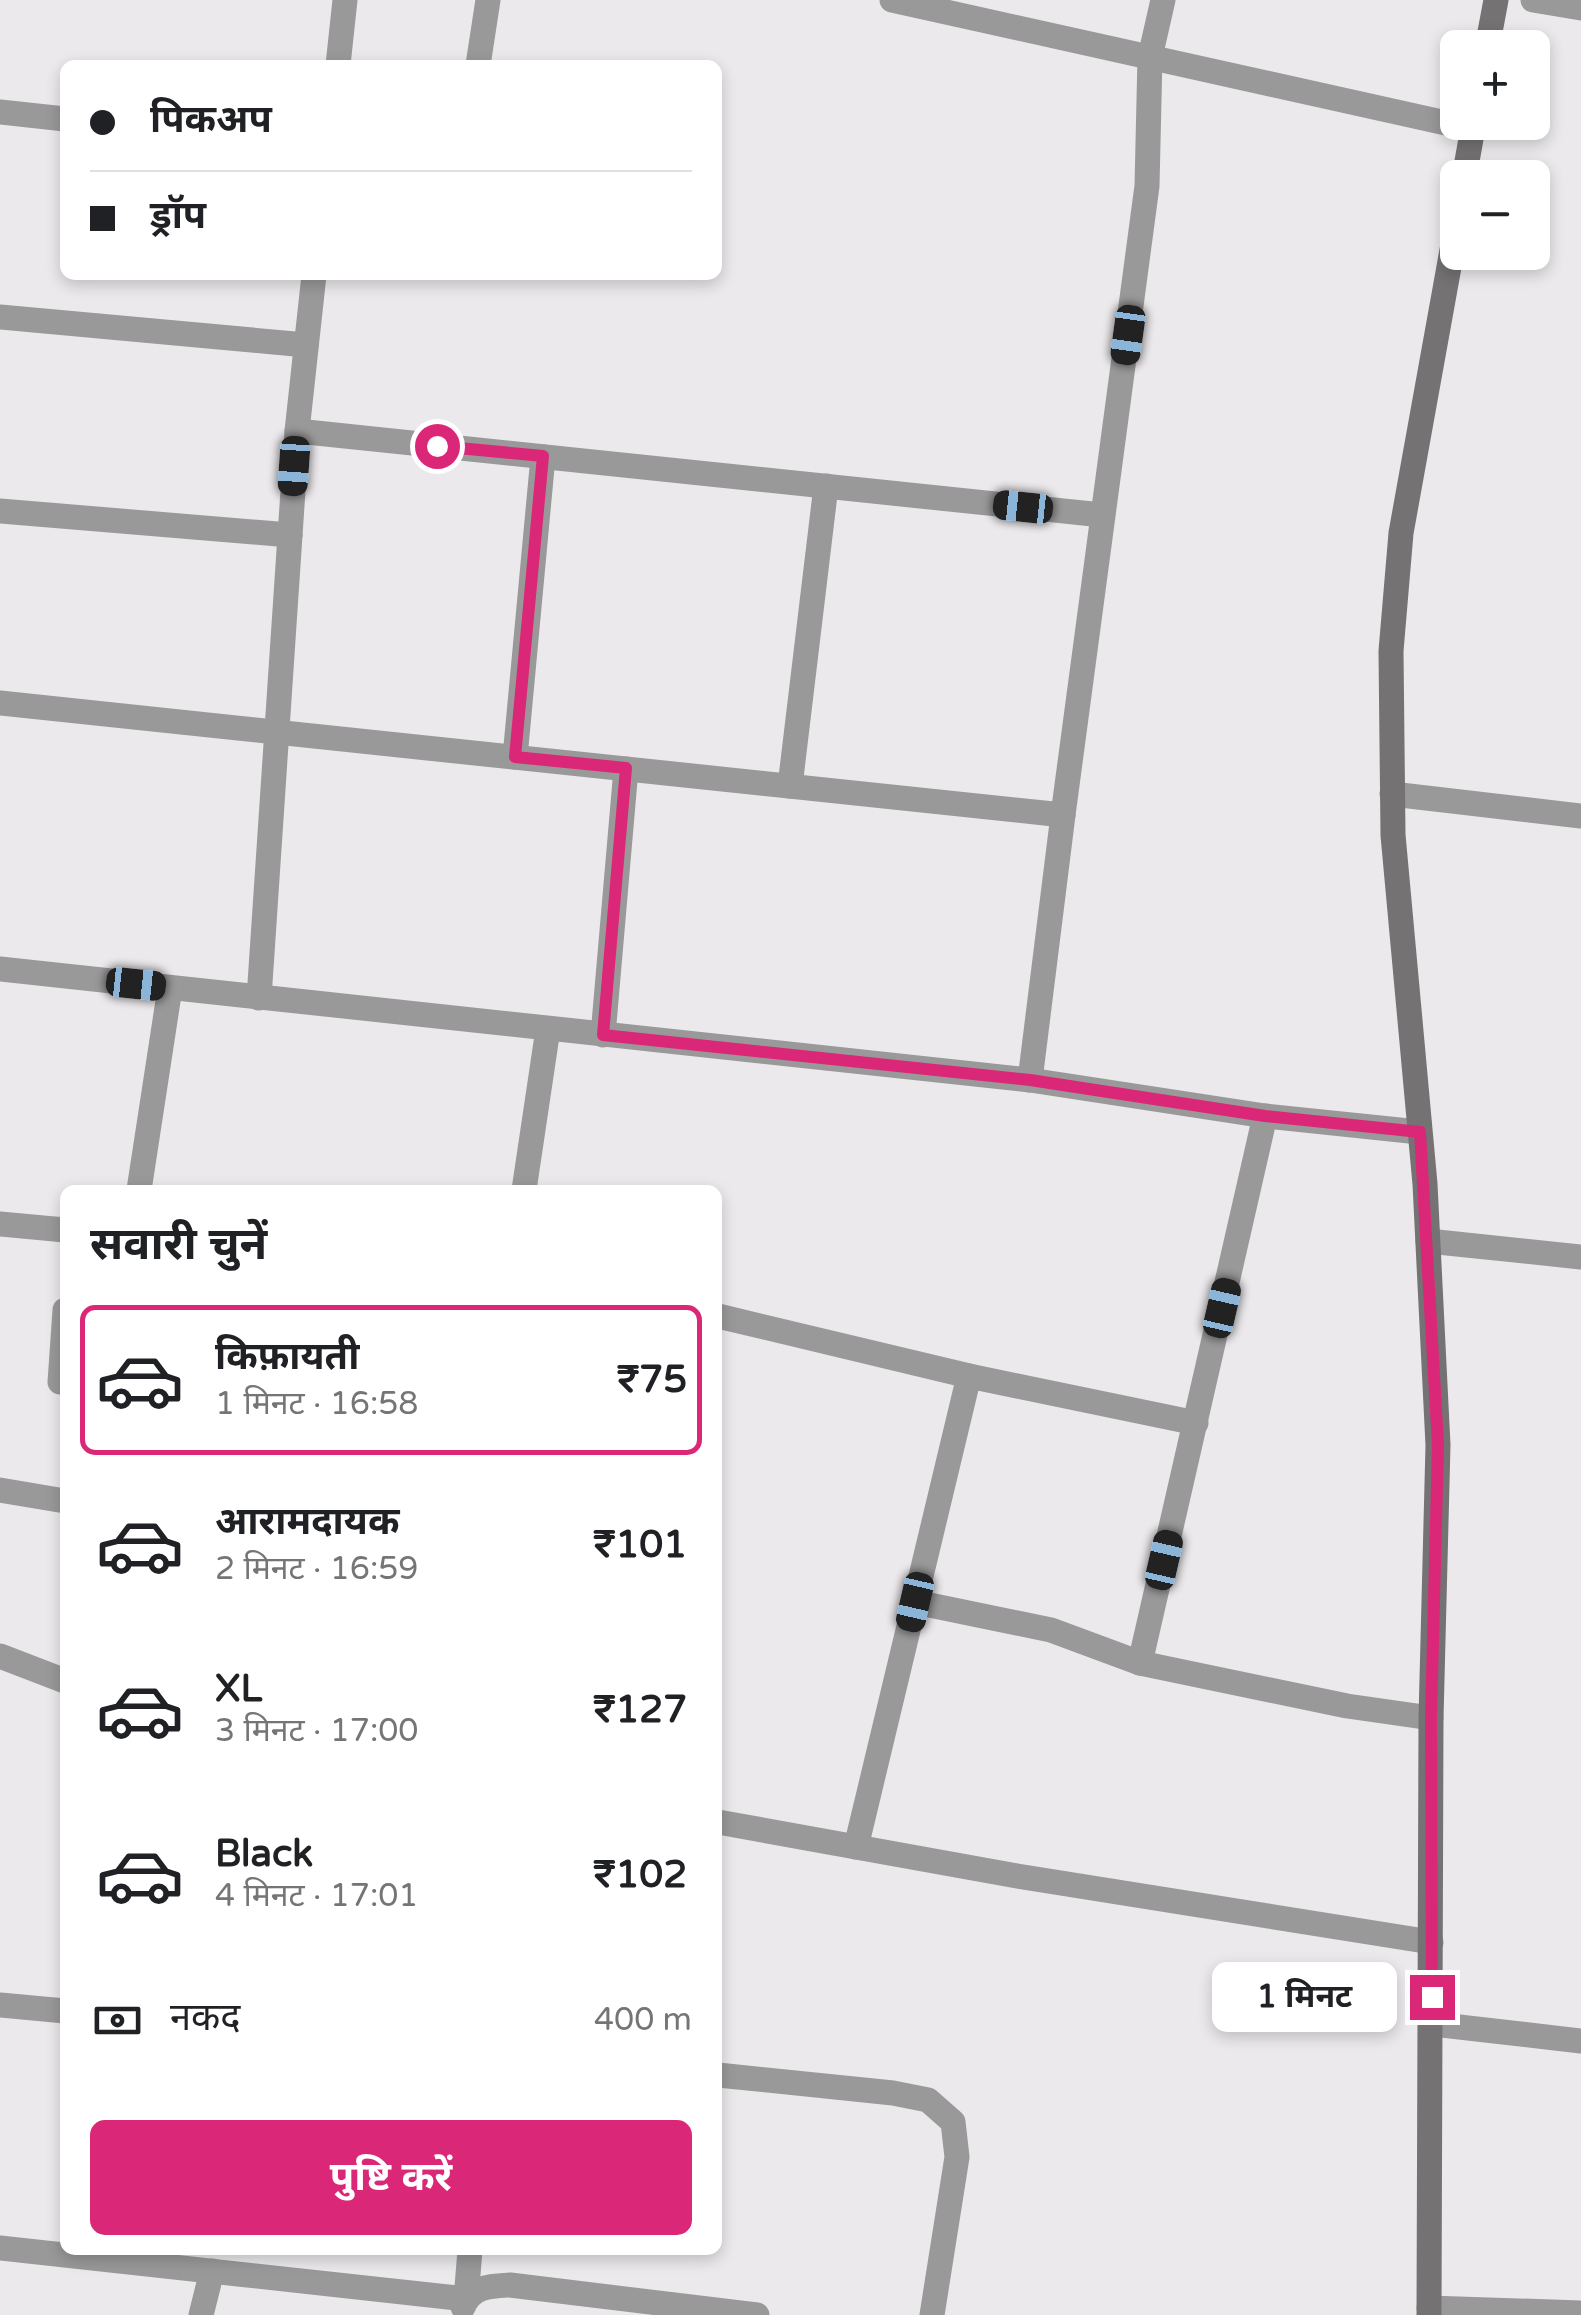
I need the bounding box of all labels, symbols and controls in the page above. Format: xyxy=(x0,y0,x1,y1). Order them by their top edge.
map controls xyxy=(1440,30,1550,270)
button: + xyxy=(1440,30,1550,140)
text: पिकअप xyxy=(150,97,272,143)
button: − xyxy=(1440,160,1550,270)
text: ड्रॉप xyxy=(150,193,206,239)
car xyxy=(1109,303,1147,367)
route start xyxy=(415,424,460,469)
car xyxy=(277,435,311,497)
car xyxy=(992,489,1054,525)
car xyxy=(105,966,167,1002)
text: सवारी चुनें xyxy=(90,1218,267,1272)
car xyxy=(1201,1275,1243,1341)
text: किफ़ायती xyxy=(215,1334,359,1380)
icon: car xyxy=(95,1335,185,1425)
text: ₹75 xyxy=(617,1357,687,1403)
text: 1 मिनट · 16:58 xyxy=(215,1385,418,1423)
text: आरामदायक xyxy=(215,1499,399,1545)
icon: car xyxy=(95,1500,185,1590)
text: ₹101 xyxy=(593,1522,687,1568)
car xyxy=(1143,1527,1185,1593)
text: 2 मिनट · 16:59 xyxy=(215,1550,418,1588)
car xyxy=(894,1569,936,1635)
icon: car xyxy=(95,1665,185,1755)
text: XL xyxy=(215,1666,262,1712)
text: ₹127 xyxy=(593,1687,687,1733)
text: 3 मिनट · 17:00 xyxy=(215,1712,418,1750)
icon: car xyxy=(95,1830,185,1920)
text: Black xyxy=(215,1831,313,1877)
text: ₹102 xyxy=(593,1852,687,1898)
text: 4 मिनट · 17:01 xyxy=(215,1877,418,1915)
callout: 1 मिनट xyxy=(1212,1962,1397,2032)
route end xyxy=(1410,1975,1455,2020)
text: 1 मिनट xyxy=(1257,1978,1352,2016)
icon: cash xyxy=(90,1993,145,2048)
text: नकद xyxy=(170,1995,240,2041)
text: 400 m xyxy=(594,2001,692,2039)
button: पुष्टि करें xyxy=(90,2120,692,2235)

